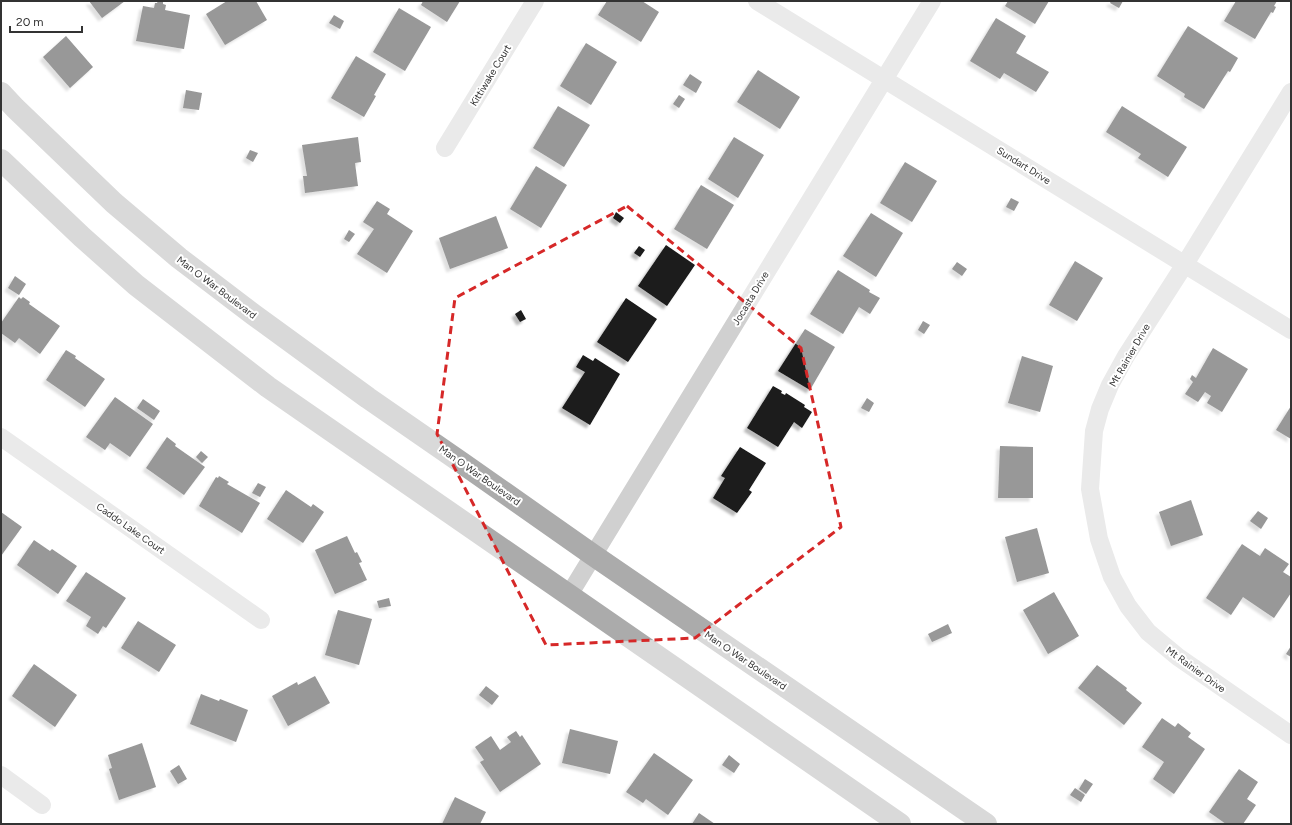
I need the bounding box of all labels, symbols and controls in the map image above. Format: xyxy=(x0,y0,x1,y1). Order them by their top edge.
scale bar xyxy=(10,8,82,34)
text: 20 m xyxy=(16,15,44,29)
street label: Kittiwake Court xyxy=(467,42,514,108)
street label: Sundart Drive xyxy=(994,144,1054,187)
street label: Man O War Boulevard xyxy=(174,253,259,322)
street label: Jocasta Drive xyxy=(729,268,772,328)
street label: Mt Rainier Drive xyxy=(1106,321,1153,389)
street label: Man O War Boulevard xyxy=(436,442,523,508)
street label: Caddo Lake Court xyxy=(94,500,168,557)
street label: Man O War Boulevard xyxy=(702,628,789,693)
street label: Mt Rainier Drive xyxy=(1163,643,1229,696)

